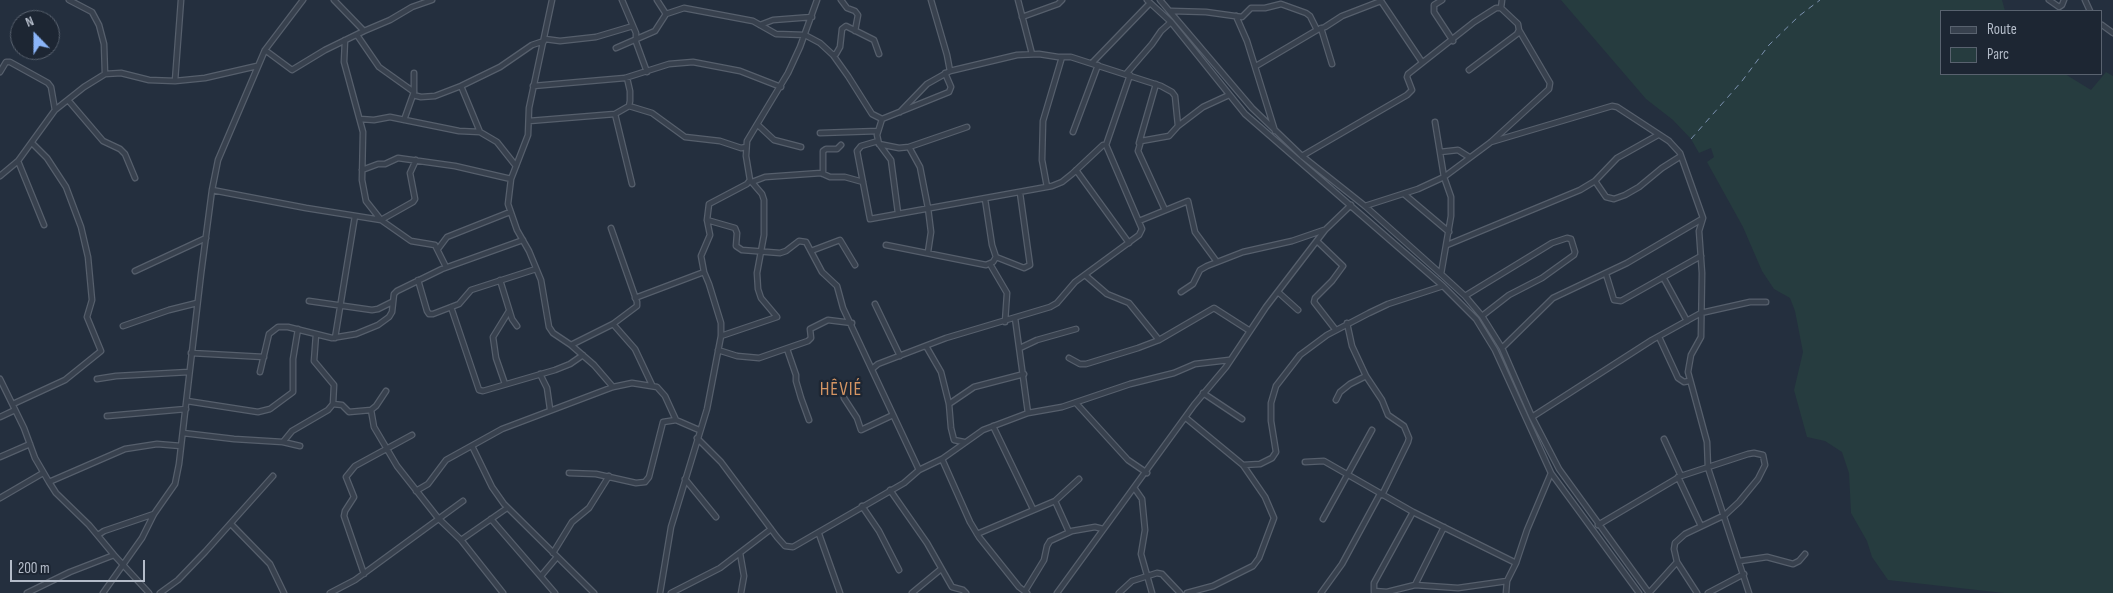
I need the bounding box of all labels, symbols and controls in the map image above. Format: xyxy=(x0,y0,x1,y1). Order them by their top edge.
north arrow xyxy=(10,10,60,60)
legend xyxy=(1940,10,2103,75)
text: N xyxy=(23,12,36,31)
text: Route xyxy=(1987,20,2017,39)
text: Parc xyxy=(1987,45,2009,64)
district label: HÊVIÉ xyxy=(819,379,863,401)
scale bar xyxy=(12,550,148,582)
text: 200 m xyxy=(18,559,50,578)

